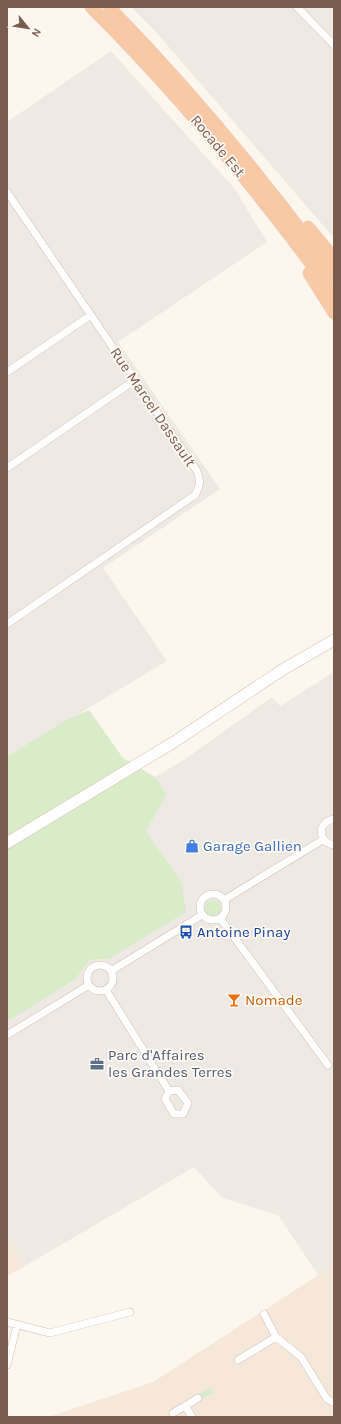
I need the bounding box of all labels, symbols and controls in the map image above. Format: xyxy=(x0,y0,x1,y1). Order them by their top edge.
north arrow xyxy=(8,8,48,48)
text: N xyxy=(29,26,44,39)
street label: Rocade Est xyxy=(187,111,249,181)
street label: Rue Marcel Dassault xyxy=(106,344,200,470)
place label: Garage Gallien xyxy=(203,837,302,855)
shop icon: Garage Gallien xyxy=(184,838,200,854)
place label: Antoine Pinay xyxy=(197,923,290,941)
bus stop icon: Antoine Pinay xyxy=(178,924,194,940)
place label: Nomade xyxy=(245,991,302,1009)
bar icon: Nomade xyxy=(226,992,242,1008)
place label: Parc d'Affaires les Grandes Terres xyxy=(108,1046,232,1081)
office icon: Parc d'Affaires les Grandes Terres xyxy=(89,1056,105,1072)

